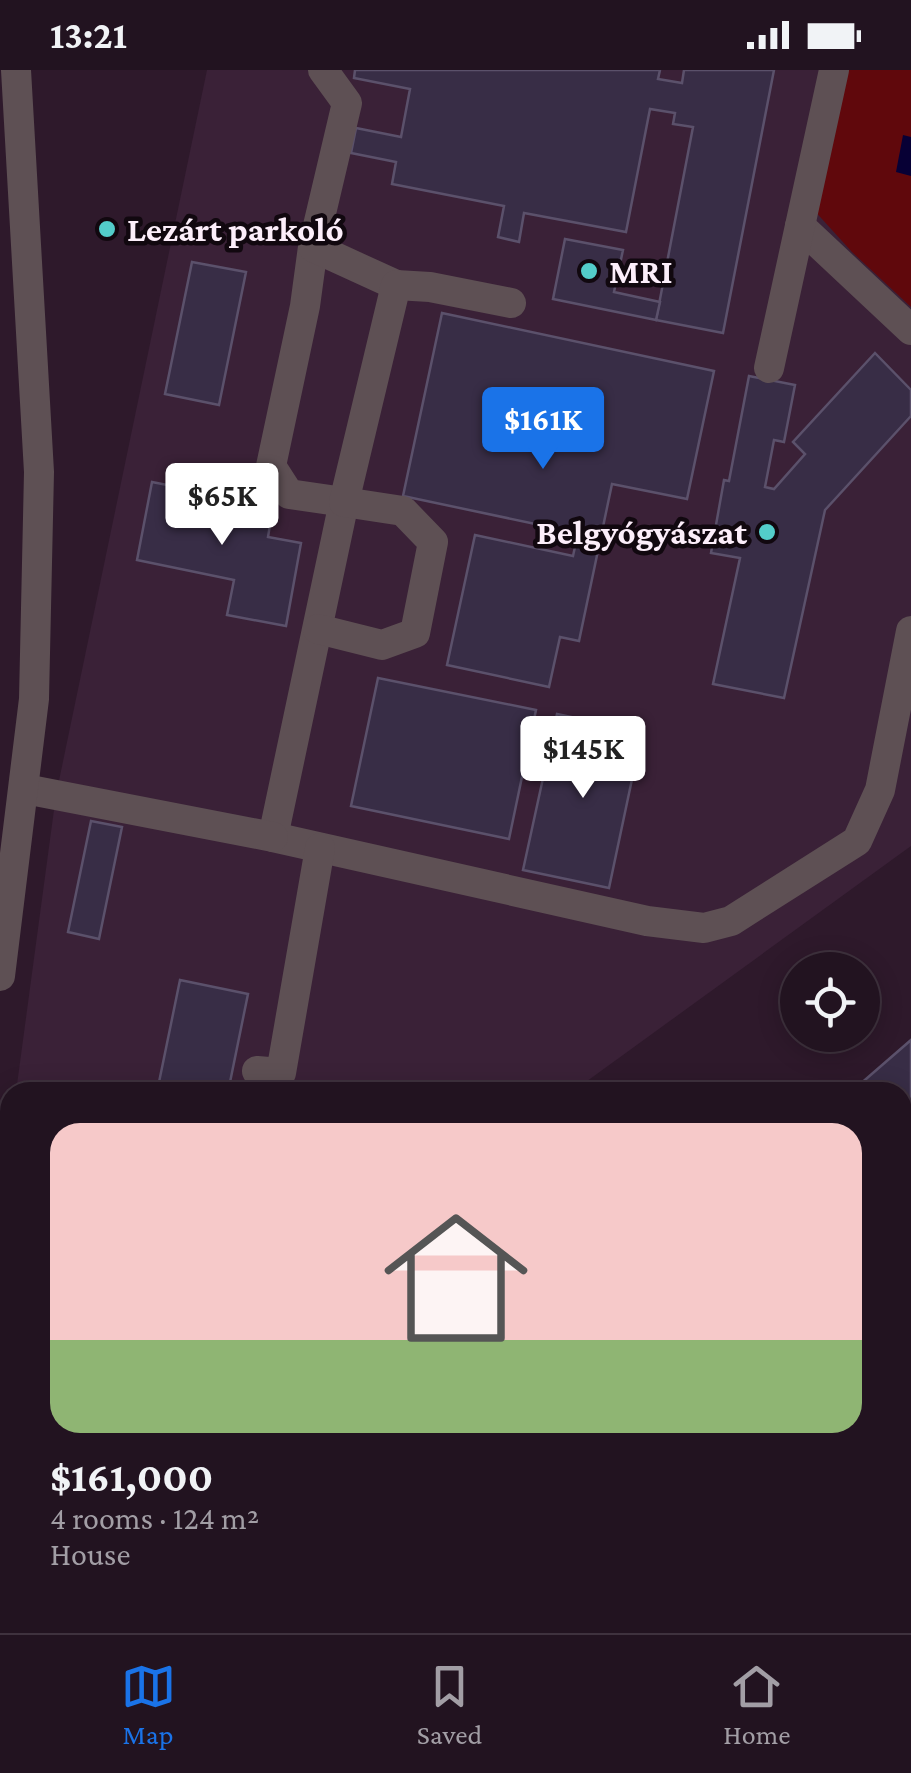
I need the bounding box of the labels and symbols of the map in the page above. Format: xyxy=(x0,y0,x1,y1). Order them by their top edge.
place label: Lezárt parkoló xyxy=(127,210,344,249)
marker: Lezárt parkoló xyxy=(96,218,118,240)
place label: MRI xyxy=(609,252,673,291)
marker: MRI xyxy=(578,260,600,282)
pin: $161K xyxy=(473,387,613,472)
pin: $65K xyxy=(163,463,281,548)
place label: Belgyógyászat xyxy=(536,513,747,552)
marker: Belgyógyászat xyxy=(756,521,778,543)
pin: $145K xyxy=(513,716,653,801)

